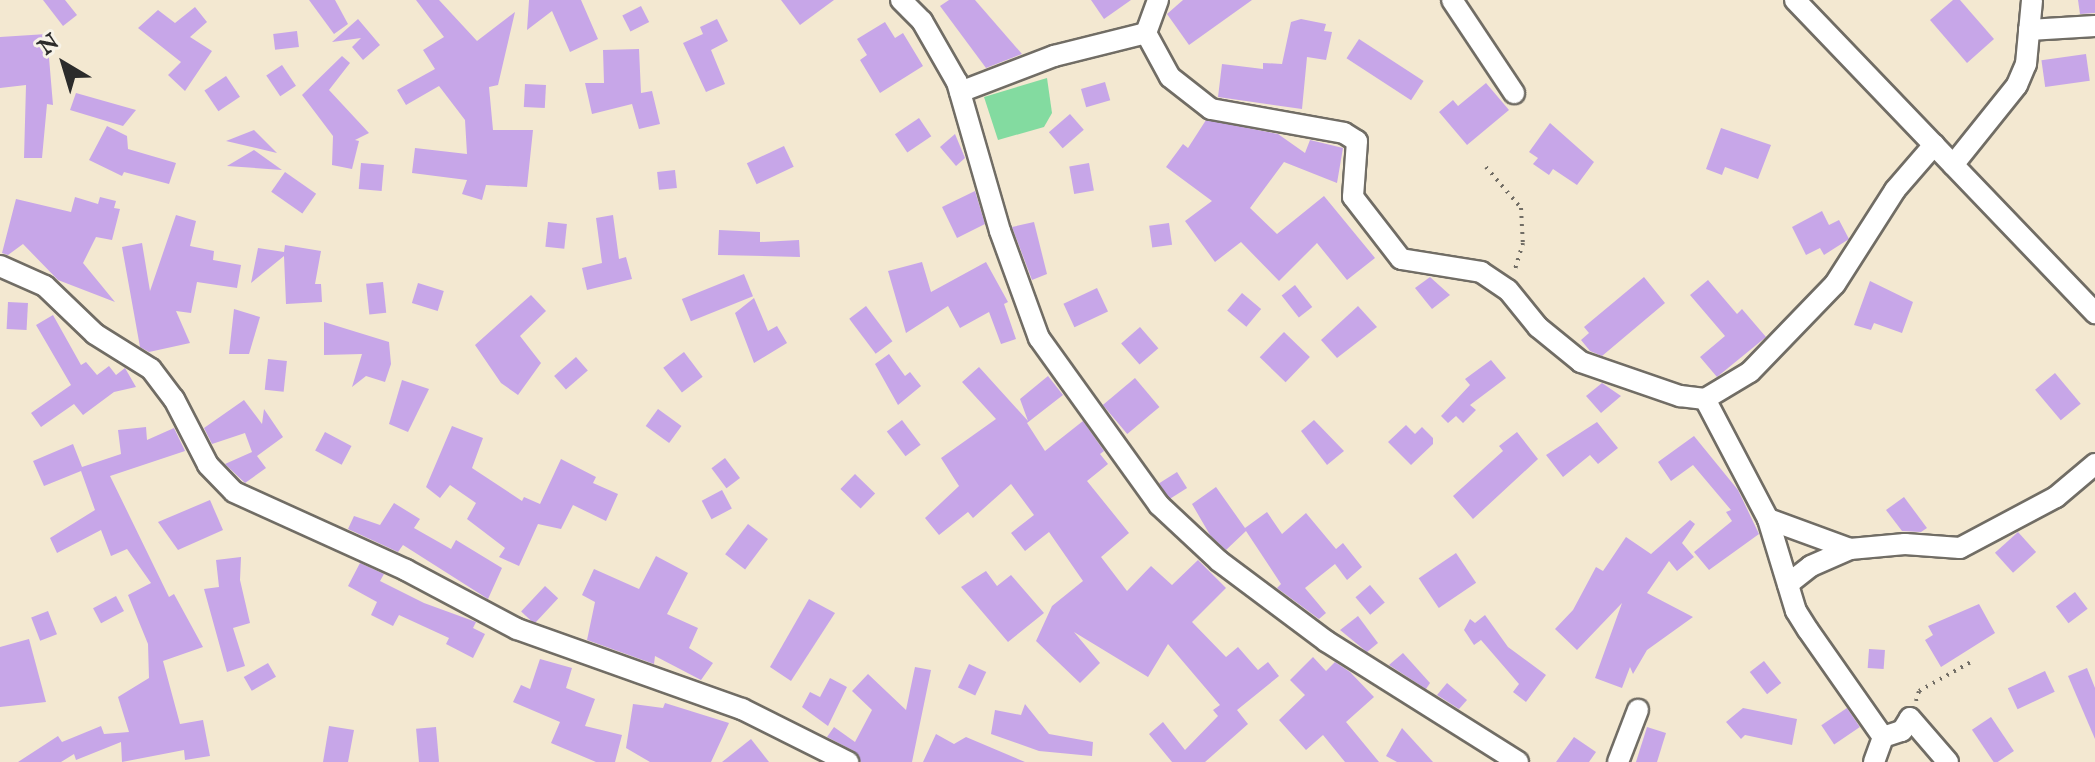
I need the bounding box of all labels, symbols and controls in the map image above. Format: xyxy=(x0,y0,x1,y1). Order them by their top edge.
north arrow xyxy=(24,24,104,104)
text: N xyxy=(33,28,65,62)

